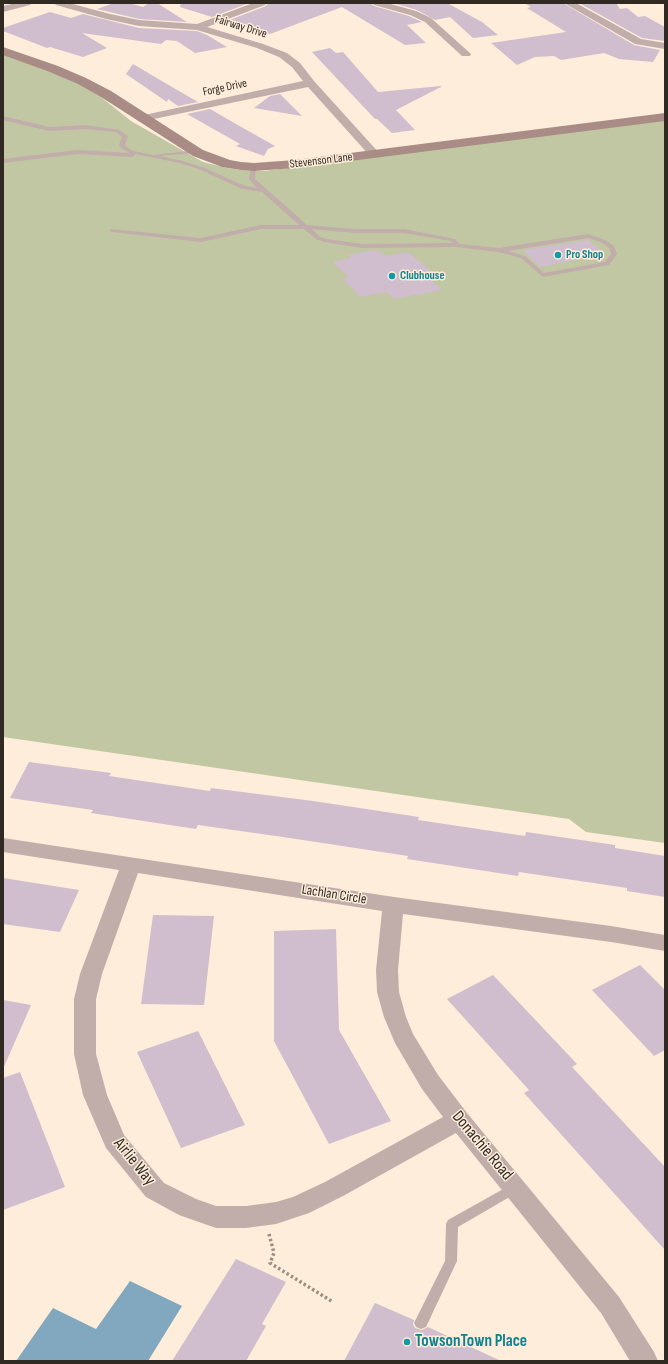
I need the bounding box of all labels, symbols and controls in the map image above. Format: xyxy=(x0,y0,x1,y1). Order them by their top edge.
street label: Fairway Drive xyxy=(213,12,269,42)
street label: Forge Drive xyxy=(202,76,248,100)
street label: Stevenson Lane xyxy=(289,150,353,172)
place label: Pro Shop xyxy=(566,248,603,262)
marker: Pro Shop xyxy=(553,250,563,260)
place label: Clubhouse xyxy=(400,269,445,283)
marker: Clubhouse xyxy=(387,271,397,281)
street label: Lachlan Circle xyxy=(300,882,368,908)
street label: Donachie Road xyxy=(447,1107,517,1185)
street label: Airlie Way xyxy=(109,1134,159,1190)
place label: TowsonTown Place xyxy=(415,1332,527,1352)
marker: TowsonTown Place xyxy=(402,1337,412,1347)

